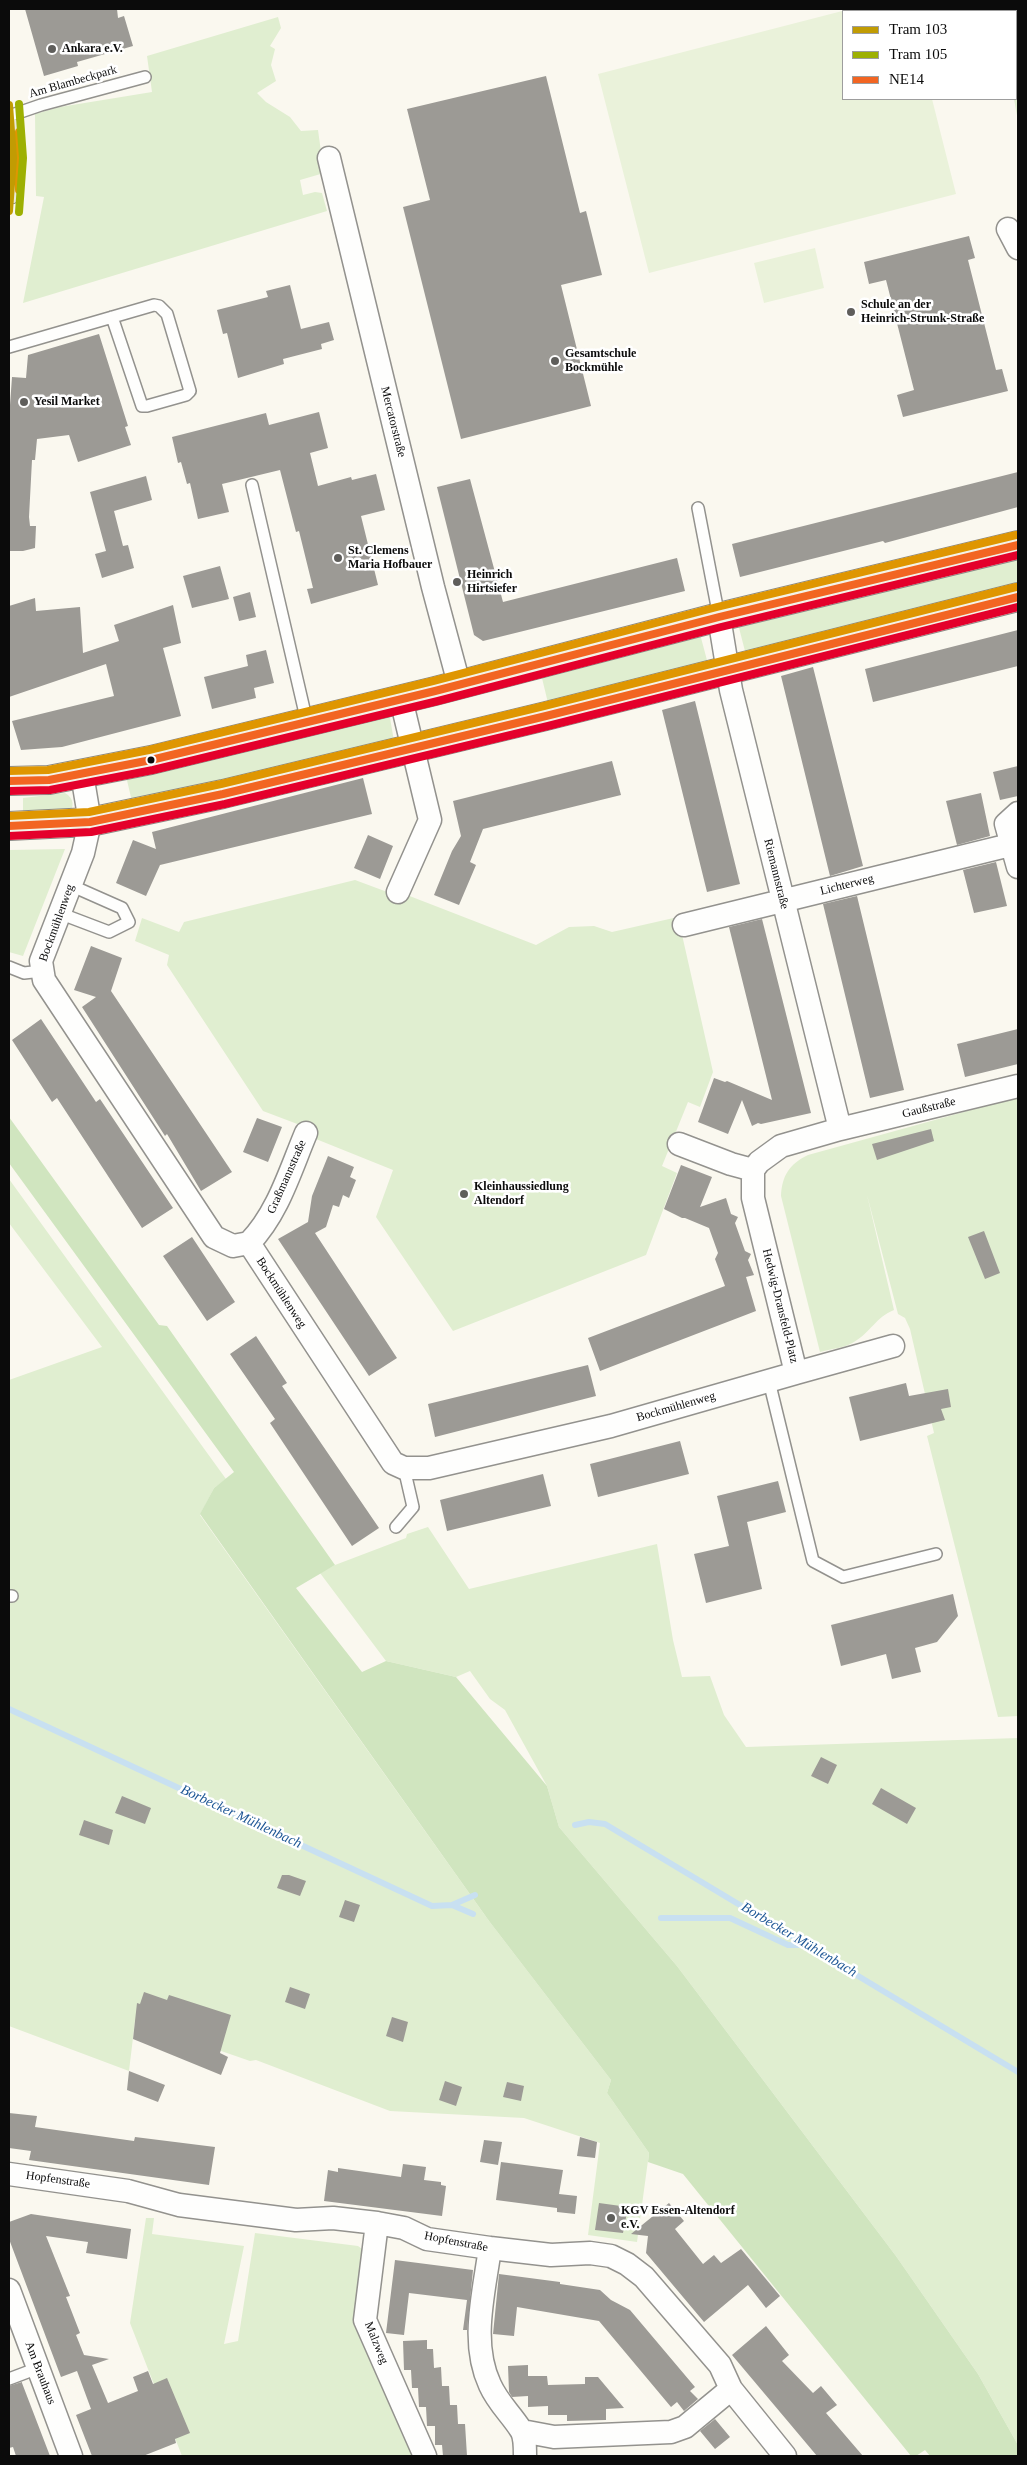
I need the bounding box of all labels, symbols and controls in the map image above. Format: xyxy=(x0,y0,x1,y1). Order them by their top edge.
legend xyxy=(842,10,1017,100)
text: Tram 103 xyxy=(889,21,947,37)
place label: Ankara e.V. xyxy=(62,42,123,56)
marker: Ankara e.V. xyxy=(46,43,58,55)
text: Tram 105 xyxy=(889,46,947,62)
street label: Am Blambeckpark xyxy=(27,63,119,101)
text: NE14 xyxy=(889,71,924,87)
place label: Schule an der Heinrich-Strunk-Straße xyxy=(861,298,984,326)
marker: Schule an der Heinrich-Strunk-Straße xyxy=(845,306,857,318)
place label: Gesamtschule Bockmühle xyxy=(565,347,636,375)
marker: Gesamtschule Bockmühle xyxy=(549,355,561,367)
street label: Mercatorstraße xyxy=(377,385,409,459)
place label: Yesil Market xyxy=(34,395,100,409)
marker: Yesil Market xyxy=(18,396,30,408)
place label: St. Clemens Maria Hofbauer xyxy=(348,544,432,572)
marker: St. Clemens Maria Hofbauer xyxy=(332,552,344,564)
place label: Heinrich Hirtsiefer xyxy=(467,568,517,596)
marker: Heinrich Hirtsiefer xyxy=(451,576,463,588)
unlabelled marker xyxy=(146,755,156,765)
street label: Riemannstraße xyxy=(760,837,792,911)
street label: Lichterweg xyxy=(819,871,875,899)
street label: Bockmühlenweg xyxy=(36,882,78,964)
street label: Gaußstraße xyxy=(901,1094,957,1122)
street label: Graßmannstraße xyxy=(264,1138,310,1216)
place label: Kleinhaussiedlung Altendorf xyxy=(474,1180,569,1208)
marker: Kleinhaussiedlung Altendorf xyxy=(458,1188,470,1200)
street label: Hedwig-Dransfeld-Platz xyxy=(759,1247,801,1365)
street label: Bockmühlenweg xyxy=(253,1255,309,1331)
street label: Bockmühlenweg xyxy=(635,1389,717,1425)
water label: Borbecker Mühlenbach xyxy=(178,1782,304,1852)
water label: Borbecker Mühlenbach xyxy=(738,1899,860,1981)
street label: Hopfenstraße xyxy=(25,2168,91,2192)
place label: KGV Essen-Altendorf e.V. xyxy=(621,2204,735,2232)
marker: KGV Essen-Altendorf e.V. xyxy=(605,2212,617,2224)
street label: Hopfenstraße xyxy=(423,2229,489,2255)
street label: Malzweg xyxy=(361,2320,391,2366)
street label: Am Brauhaus xyxy=(21,2339,59,2407)

